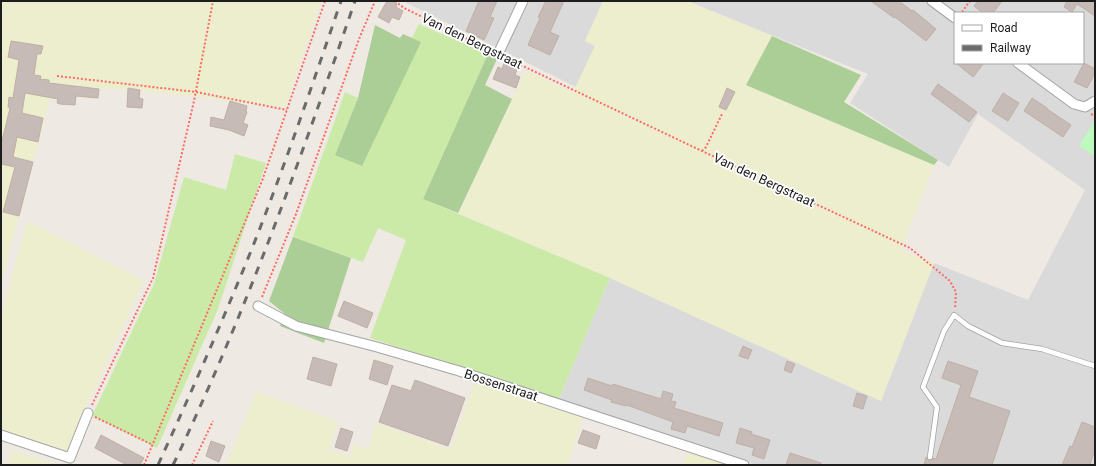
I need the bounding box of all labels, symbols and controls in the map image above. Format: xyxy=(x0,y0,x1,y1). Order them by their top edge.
street label: Van den Bergstraat xyxy=(419,10,525,72)
legend xyxy=(954,12,1084,64)
text: Road xyxy=(990,21,1018,35)
text: Railway xyxy=(990,41,1031,55)
street label: Van den Bergstraat xyxy=(711,150,817,210)
street label: Bossenstraat xyxy=(462,366,540,404)

